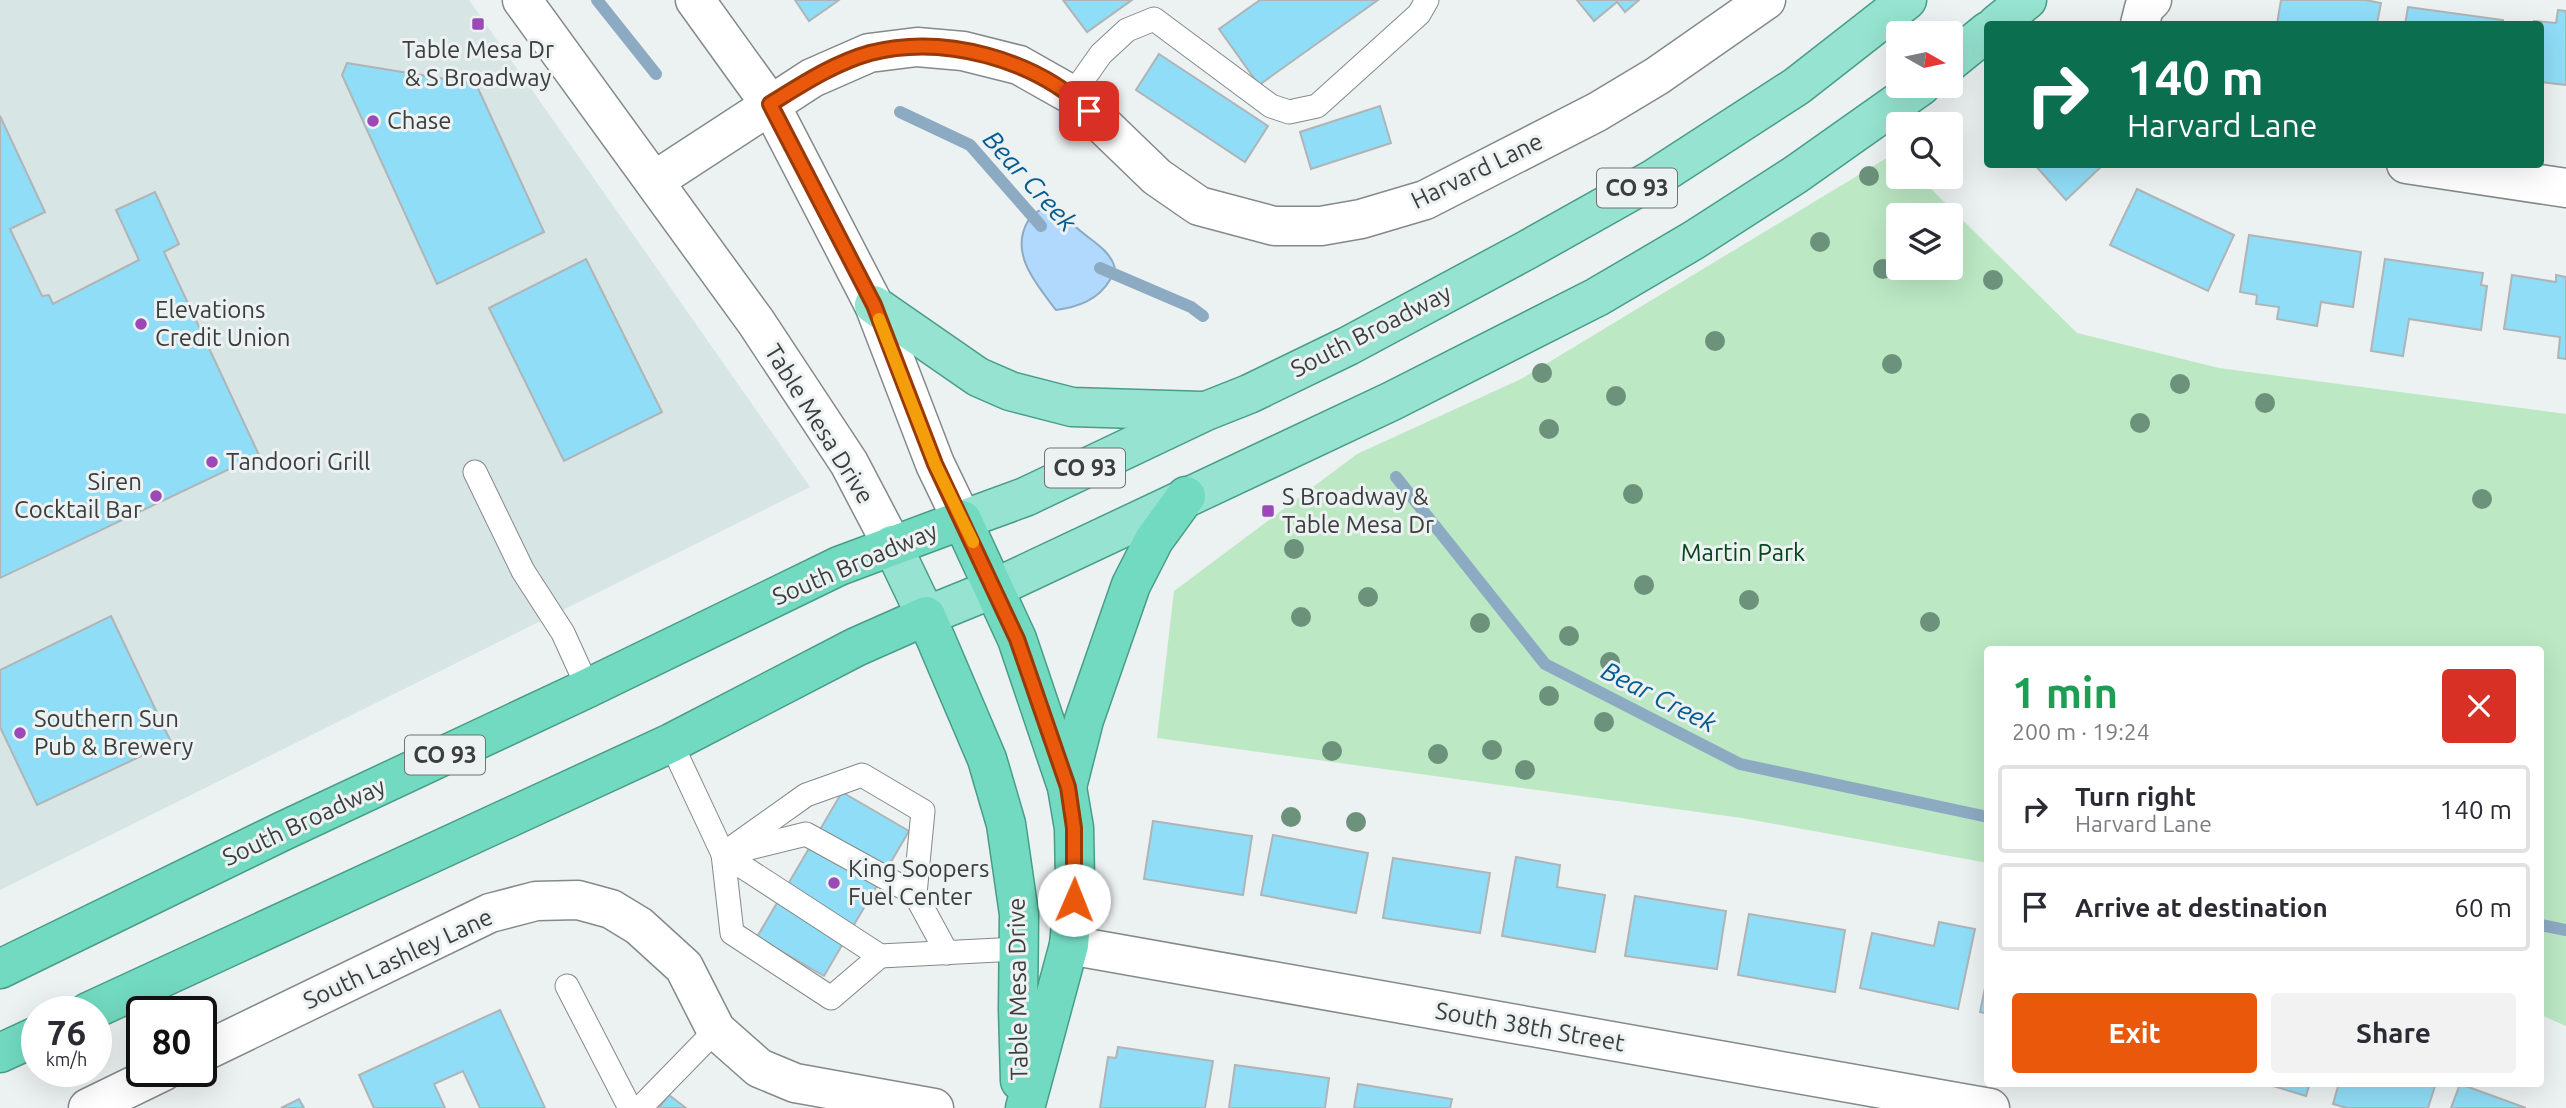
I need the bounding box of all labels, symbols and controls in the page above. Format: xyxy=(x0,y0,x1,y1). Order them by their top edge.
marker: Table Mesa Dr & S Broadway xyxy=(470,16,486,32)
north arrow xyxy=(1886,21,1964,98)
map controls xyxy=(1886,21,1963,280)
place label: Table Mesa Dr & S Broadway xyxy=(402,36,554,91)
icon: right xyxy=(2012,49,2103,140)
text: 140 m xyxy=(2127,49,2264,104)
pin xyxy=(1059,81,1119,141)
icon: arrive xyxy=(1070,92,1108,130)
place label: Chase xyxy=(387,107,451,134)
text: Harvard Lane xyxy=(2127,107,2317,143)
button: search xyxy=(1886,112,1963,189)
marker: Chase xyxy=(365,113,381,129)
water label: Bear Creek xyxy=(978,125,1083,237)
street label: Harvard Lane xyxy=(1407,127,1547,214)
road number: CO 93 xyxy=(1597,168,1677,208)
button: layers xyxy=(1886,203,1963,280)
street label: South Broadway xyxy=(1286,278,1456,383)
place label: Elevations Credit Union xyxy=(155,296,291,351)
marker: Elevations Credit Union xyxy=(133,316,149,332)
street label: Table Mesa Drive xyxy=(760,339,879,508)
place label: Tandoori Grill xyxy=(226,448,370,475)
road number: CO 93 xyxy=(1045,448,1125,488)
marker: Tandoori Grill xyxy=(204,454,220,470)
place label: Siren Cocktail Bar xyxy=(14,468,142,523)
place label: S Broadway & Table Mesa Dr xyxy=(1282,483,1434,538)
marker: Siren Cocktail Bar xyxy=(148,488,164,504)
marker: S Broadway & Table Mesa Dr xyxy=(1260,503,1276,519)
street label: South Broadway xyxy=(768,517,942,610)
park label: Martin Park xyxy=(1681,539,1805,566)
water label: Bear Creek xyxy=(1597,655,1722,738)
text: 1 min xyxy=(2012,669,2118,716)
button: close xyxy=(2442,669,2516,743)
place label: Southern Sun Pub & Brewery xyxy=(34,705,194,760)
text: 200 m · 19:24 xyxy=(2012,719,2150,744)
marker: Southern Sun Pub & Brewery xyxy=(12,725,28,741)
road number: CO 93 xyxy=(405,736,485,775)
street label: South Broadway xyxy=(218,772,390,871)
text: Turn right xyxy=(2075,782,2196,811)
icon: right xyxy=(2016,790,2054,828)
text: 140 m xyxy=(2440,795,2512,824)
text: Harvard Lane xyxy=(2075,811,2212,836)
place label: King Soopers Fuel Center xyxy=(848,855,989,910)
position arrow xyxy=(1037,863,1111,937)
marker: King Soopers Fuel Center xyxy=(826,875,842,891)
icon: arrive xyxy=(2016,888,2054,926)
text: Arrive at destination xyxy=(2075,893,2328,922)
text: 60 m xyxy=(2454,893,2512,922)
street label: Table Mesa Drive xyxy=(1002,897,1033,1081)
street label: South Lashley Lane xyxy=(299,903,497,1014)
button: Exit xyxy=(2012,993,2257,1073)
button: Share xyxy=(2271,993,2516,1073)
speed limit sign: 80 xyxy=(126,996,217,1087)
street label: South 38th Street xyxy=(1433,997,1627,1057)
text: 76 xyxy=(47,1012,86,1052)
text: km/h xyxy=(46,1049,87,1069)

